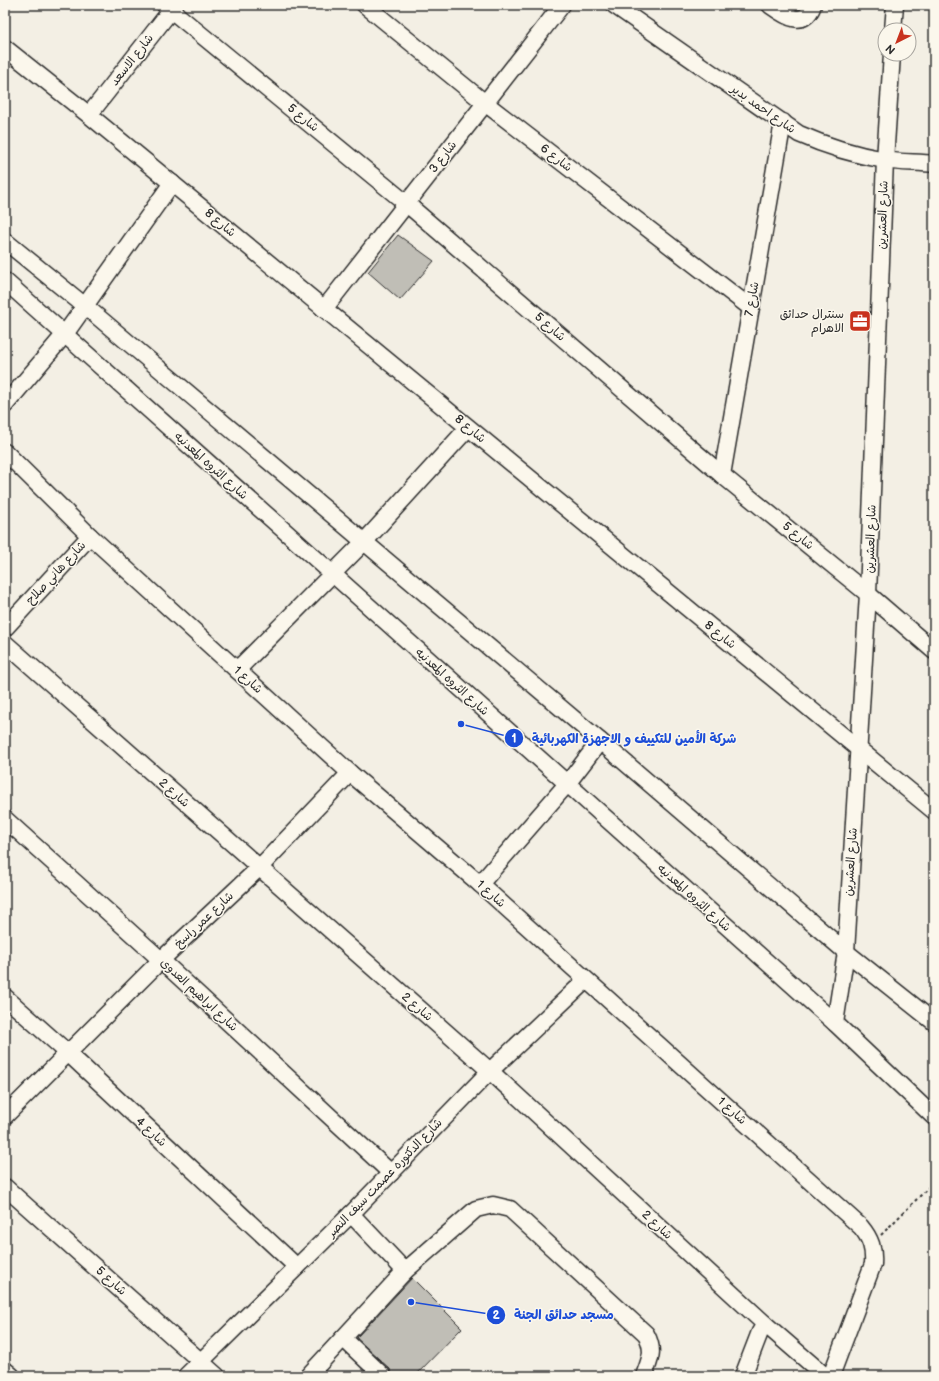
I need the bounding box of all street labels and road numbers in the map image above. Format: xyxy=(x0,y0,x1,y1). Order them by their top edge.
street label: شارع الاسعد xyxy=(107,31,158,89)
street label: شارع احمد بدير xyxy=(726,81,798,138)
street label: شارع 5 xyxy=(284,101,322,136)
street label: شارع 3 xyxy=(426,138,461,177)
street label: شارع 6 xyxy=(536,141,575,176)
street label: شارع العشرين xyxy=(874,180,893,250)
street label: شارع 8 xyxy=(201,206,239,241)
street label: شارع 7 xyxy=(742,280,763,318)
street label: شارع 5 xyxy=(531,309,569,345)
street label: شارع 8 xyxy=(451,412,489,447)
street label: شارع الثروه المعدنيه xyxy=(171,429,251,504)
street label: شارع العشرين xyxy=(862,504,881,574)
street label: شارع 5 xyxy=(779,519,817,554)
street label: شارع هاني صلاح xyxy=(23,538,91,610)
street label: شارع 8 xyxy=(701,618,739,653)
street label: شارع الثروه المعدنيه xyxy=(412,645,492,720)
street label: شارع 1 xyxy=(230,663,266,698)
street label: شارع 2 xyxy=(155,775,193,811)
street label: شارع العشرين xyxy=(841,827,862,897)
street label: شارع الثروه المعدنيه xyxy=(654,861,734,936)
street label: شارع 1 xyxy=(473,877,509,912)
street label: شارع عمر راسخ xyxy=(171,889,238,952)
street label: شارع ابراهيم العدوى xyxy=(156,955,241,1036)
street label: شارع 2 xyxy=(398,989,436,1025)
street label: شارع 1 xyxy=(714,1094,750,1129)
street label: شارع 4 xyxy=(132,1114,169,1151)
street label: شارع الدكتوره عصمت سيف النصر xyxy=(324,1116,446,1242)
street label: شارع 2 xyxy=(638,1207,675,1244)
street label: شارع 5 xyxy=(92,1263,129,1299)

